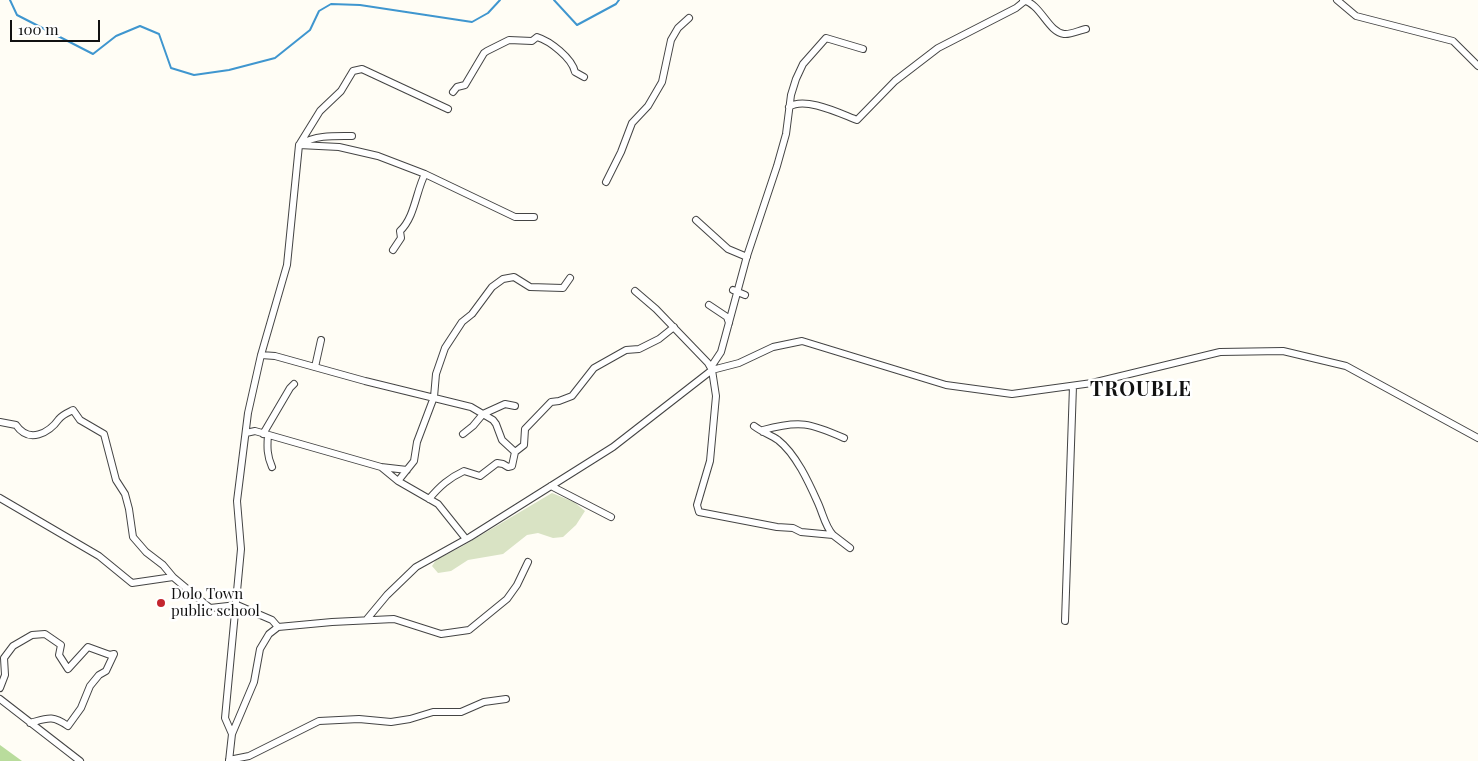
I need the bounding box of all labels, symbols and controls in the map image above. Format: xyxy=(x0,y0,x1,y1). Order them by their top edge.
scale bar xyxy=(12,10,102,42)
text: 100 m xyxy=(18,19,59,39)
district label: TROUBLE xyxy=(1089,378,1193,402)
place label: Dolo Town public school xyxy=(171,585,260,620)
marker: Dolo Town public school xyxy=(155,597,167,609)

